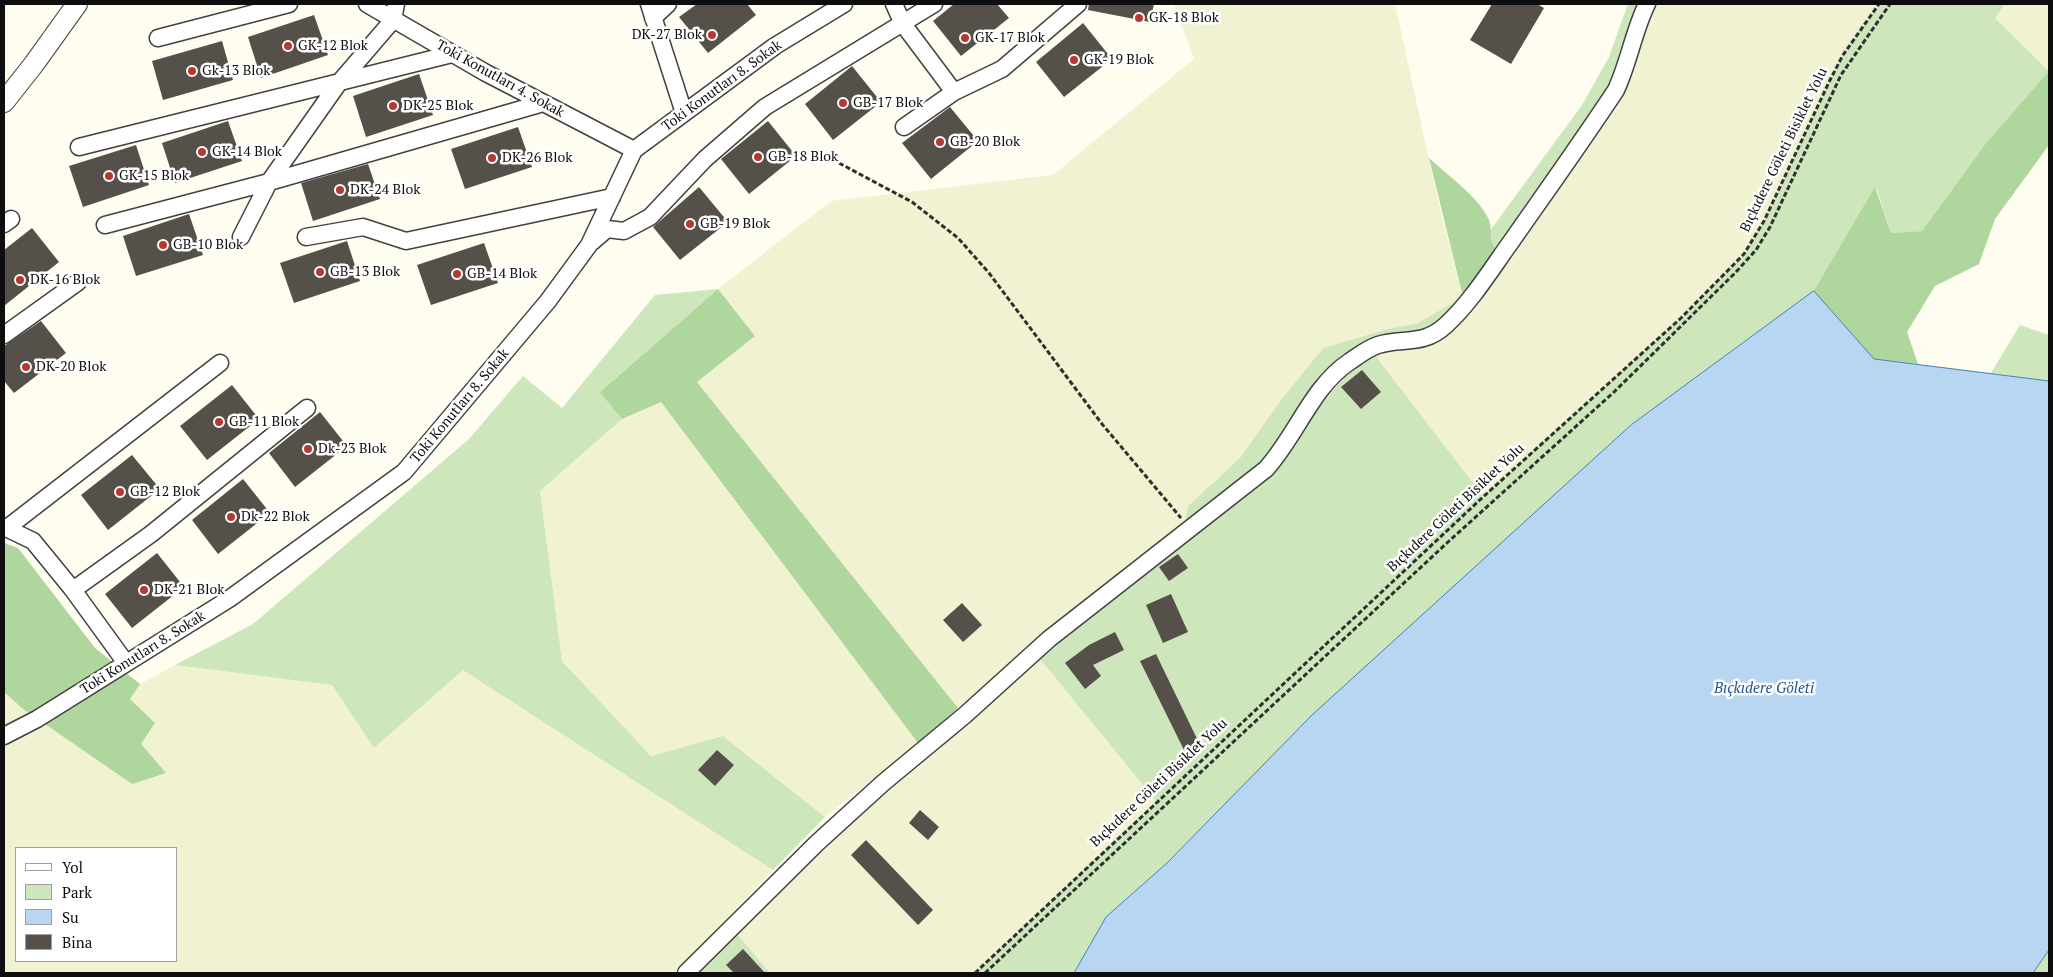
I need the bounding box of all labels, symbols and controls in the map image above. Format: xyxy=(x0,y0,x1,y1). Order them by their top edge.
place label: GK-18 Blok xyxy=(1149,10,1219,26)
marker: GK-18 Blok xyxy=(1133,12,1145,24)
place label: DK-27 Blok xyxy=(632,27,702,43)
marker: DK-27 Blok xyxy=(706,29,718,41)
place label: GK-17 Blok xyxy=(975,30,1045,46)
marker: GK-17 Blok xyxy=(959,32,971,44)
street label: Toki Konutları 4. Sokak xyxy=(433,37,567,121)
street label: Toki Konutları 8. Sokak xyxy=(659,37,785,135)
place label: GK-12 Blok xyxy=(298,38,368,54)
marker: GK-12 Blok xyxy=(282,40,294,52)
place label: GK-19 Blok xyxy=(1084,52,1154,68)
marker: GK-19 Blok xyxy=(1068,54,1080,66)
place label: Gk-13 Blok xyxy=(202,63,270,79)
marker: Gk-13 Blok xyxy=(186,65,198,77)
street label: Bıçkıdere Göleti Bisiklet Yolu xyxy=(1737,65,1831,235)
place label: GB-17 Blok xyxy=(853,95,923,111)
marker: GB-17 Blok xyxy=(837,97,849,109)
place label: DK-25 Blok xyxy=(403,98,473,114)
marker: DK-25 Blok xyxy=(387,100,399,112)
place label: GB-20 Blok xyxy=(950,134,1020,150)
marker: GB-20 Blok xyxy=(934,136,946,148)
place label: GK-14 Blok xyxy=(212,144,282,160)
marker: GK-14 Blok xyxy=(196,146,208,158)
place label: GB-18 Blok xyxy=(768,149,838,165)
place label: DK-26 Blok xyxy=(502,150,572,166)
marker: GB-18 Blok xyxy=(752,151,764,163)
marker: DK-26 Blok xyxy=(486,152,498,164)
place label: GK-15 Blok xyxy=(119,168,189,184)
marker: GK-15 Blok xyxy=(103,170,115,182)
place label: DK-24 Blok xyxy=(350,182,420,198)
marker: DK-24 Blok xyxy=(334,184,346,196)
place label: GB-19 Blok xyxy=(700,216,770,232)
marker: GB-19 Blok xyxy=(684,218,696,230)
place label: GB-10 Blok xyxy=(173,237,243,253)
marker: GB-10 Blok xyxy=(157,239,169,251)
place label: GB-13 Blok xyxy=(330,264,400,280)
marker: GB-13 Blok xyxy=(314,266,326,278)
place label: GB-14 Blok xyxy=(467,266,537,282)
marker: GB-14 Blok xyxy=(451,268,463,280)
place label: DK-16 Blok xyxy=(30,272,100,288)
marker: DK-16 Blok xyxy=(14,274,26,286)
street label: Toki Konutları 8. Sokak xyxy=(407,346,513,466)
place label: DK-20 Blok xyxy=(36,359,106,375)
marker: DK-20 Blok xyxy=(20,361,32,373)
place label: GB-11 Blok xyxy=(229,414,299,430)
marker: GB-11 Blok xyxy=(213,416,225,428)
street label: Bıçkıdere Göleti Bisiklet Yolu xyxy=(1384,440,1528,576)
place label: Dk-23 Blok xyxy=(318,441,387,457)
marker: Dk-23 Blok xyxy=(302,443,314,455)
place label: GB-12 Blok xyxy=(130,484,200,500)
marker: GB-12 Blok xyxy=(114,486,126,498)
place label: Dk-22 Blok xyxy=(241,509,310,525)
marker: Dk-22 Blok xyxy=(225,511,237,523)
place label: DK-21 Blok xyxy=(154,582,224,598)
marker: DK-21 Blok xyxy=(138,584,150,596)
street label: Toki Konutları 8. Sokak xyxy=(78,608,208,698)
water label: Bıçkıdere Göleti xyxy=(1714,680,1814,698)
street label: Bıçkıdere Göleti Bisiklet Yolu xyxy=(1087,715,1231,851)
legend xyxy=(15,847,178,962)
text: Yol xyxy=(62,857,83,877)
text: Park xyxy=(62,882,92,902)
text: Su xyxy=(62,907,79,927)
text: Bina xyxy=(62,932,92,952)

